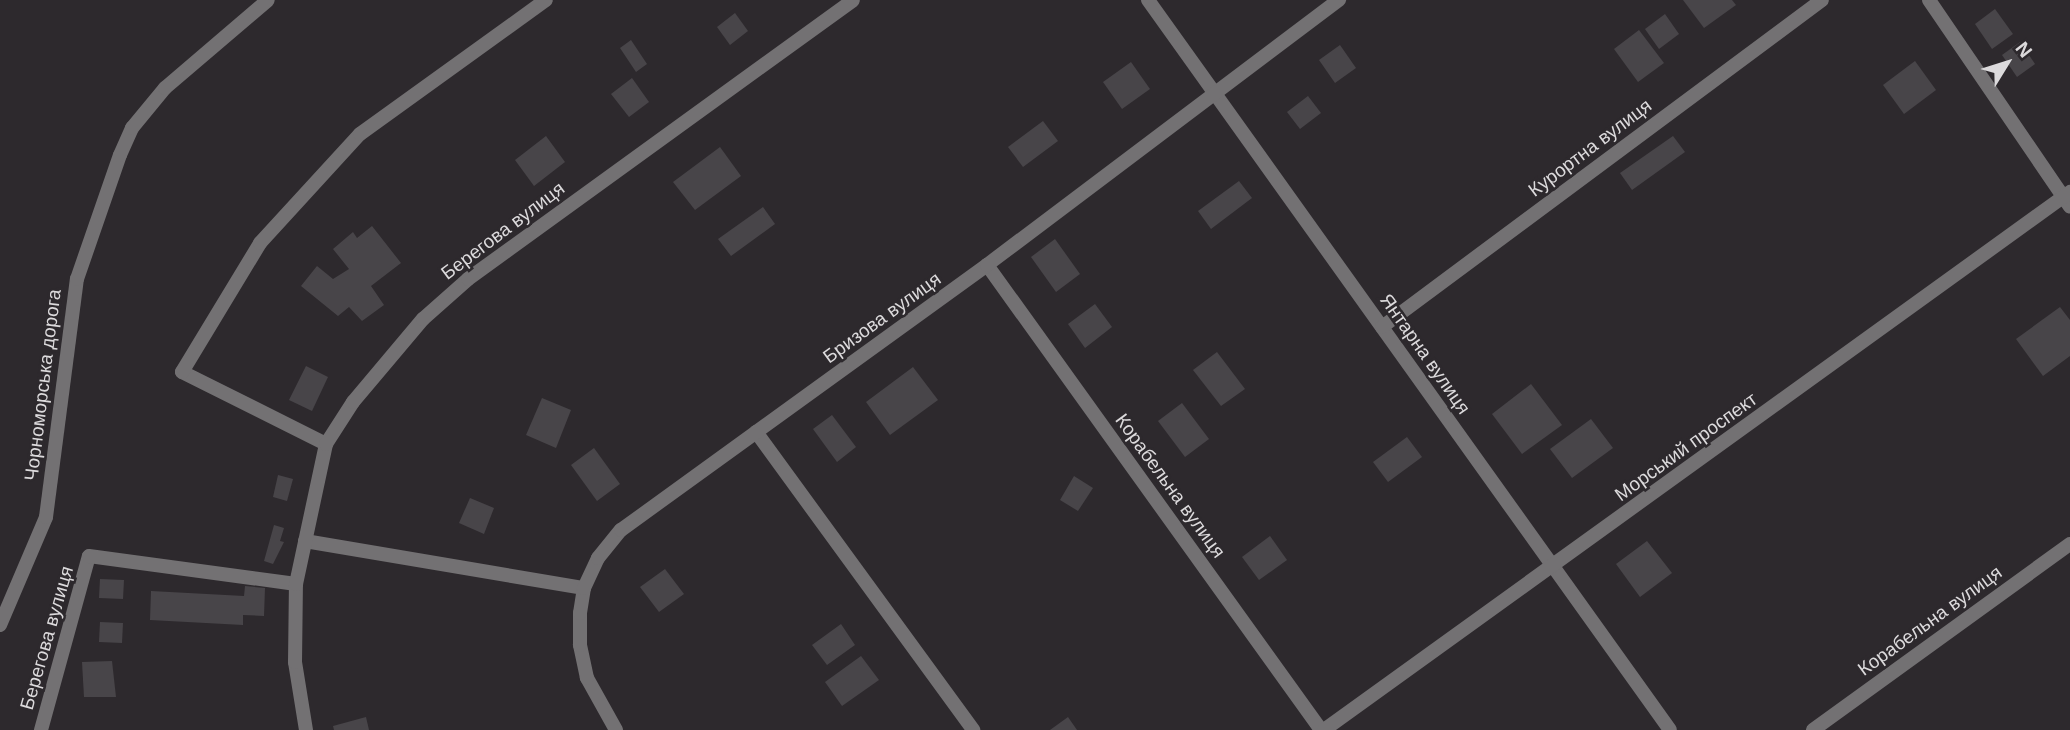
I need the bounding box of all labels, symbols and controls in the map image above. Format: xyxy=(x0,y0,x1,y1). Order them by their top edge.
north arrow xyxy=(1972,28,2042,98)
text: N xyxy=(2011,38,2036,62)
street label: Курортна вулиця xyxy=(1524,94,1656,202)
street label: Берегова вулиця xyxy=(437,177,569,285)
street label: Бризова вулиця xyxy=(819,268,945,368)
street label: Чорноморська дорога xyxy=(20,288,66,482)
street label: Янтарна вулиця xyxy=(1375,289,1475,419)
street label: Морський проспект xyxy=(1610,388,1762,506)
street label: Корабельна вулиця xyxy=(1110,410,1230,562)
street label: Корабельна вулиця xyxy=(1854,561,2006,681)
street label: Берегова вулиця xyxy=(16,563,78,713)

